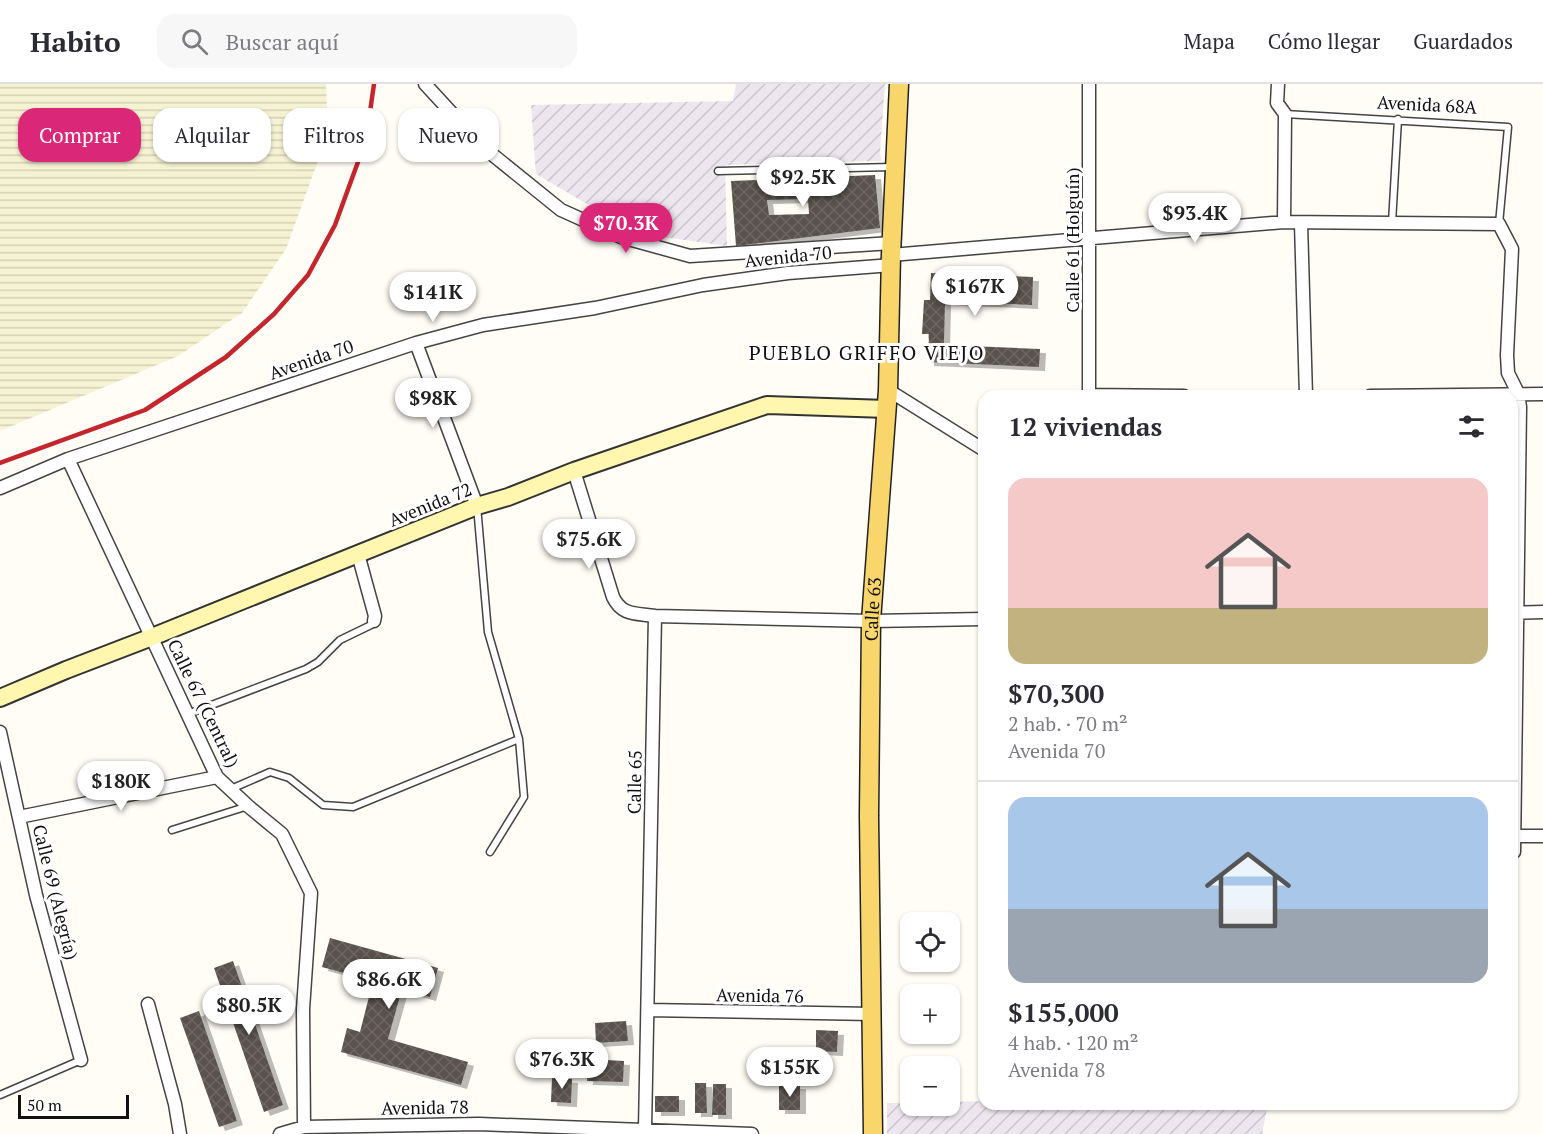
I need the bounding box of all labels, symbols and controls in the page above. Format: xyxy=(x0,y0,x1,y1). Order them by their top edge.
search box xyxy=(157,14,577,68)
text: Habito xyxy=(30,23,121,60)
icon: search xyxy=(178,25,211,58)
text: Buscar aquí xyxy=(226,27,339,56)
text: Mapa xyxy=(1183,27,1235,55)
text: Cómo llegar xyxy=(1268,27,1380,55)
text: Guardados xyxy=(1413,27,1513,55)
street label: Avenida 68A xyxy=(1376,89,1478,119)
chip: Comprar xyxy=(18,108,141,162)
chip: Alquilar xyxy=(153,108,271,162)
chip: Filtros xyxy=(283,108,386,162)
chip: Nuevo xyxy=(398,108,499,162)
pin: $92.5K xyxy=(754,157,852,208)
text: $92.5K xyxy=(770,163,836,190)
street label: Calle 61 (Holguín) xyxy=(1060,167,1084,313)
pin: $93.4K xyxy=(1146,193,1244,244)
text: $93.4K xyxy=(1162,199,1228,226)
pin: $70.3K xyxy=(577,203,675,254)
text: $70.3K xyxy=(593,209,659,236)
street label: Avenida 70 xyxy=(743,239,833,273)
pin: $167K xyxy=(933,266,1017,317)
pin: $141K xyxy=(391,272,475,323)
text: $167K xyxy=(945,272,1005,299)
text: $141K xyxy=(403,278,463,305)
street label: Avenida 70 xyxy=(266,333,356,385)
district label: PUEBLO GRIFFO VIEJO xyxy=(749,339,985,366)
pin: $98K xyxy=(397,378,469,429)
text: $98K xyxy=(409,384,457,411)
text: 12 viviendas xyxy=(1008,409,1162,443)
icon: filters xyxy=(1455,410,1488,443)
street label: Avenida 72 xyxy=(385,476,475,532)
icon: home xyxy=(1194,517,1302,625)
pin: $75.6K xyxy=(540,519,638,570)
text: $75.6K xyxy=(556,525,622,552)
street label: Calle 63 xyxy=(859,576,886,641)
street label: Calle 67 (Central) xyxy=(163,635,245,771)
text: $70,300 xyxy=(1008,676,1104,710)
text: 2 hab. · 70 m² xyxy=(1008,710,1128,737)
text: Avenida 70 xyxy=(1008,737,1105,764)
street label: Calle 65 xyxy=(621,750,647,814)
pin: $180K xyxy=(79,761,163,812)
text: $180K xyxy=(91,767,151,794)
street label: Calle 69 (Alegría) xyxy=(28,822,84,962)
icon: home xyxy=(1194,836,1302,944)
map controls xyxy=(900,912,960,1116)
button: locate xyxy=(900,912,960,972)
pin: $86.6K xyxy=(340,959,438,1010)
text: $86.6K xyxy=(356,965,422,992)
street label: Avenida 76 xyxy=(716,982,804,1008)
button: + xyxy=(900,984,960,1044)
pin: $80.5K xyxy=(200,985,298,1036)
text: $80.5K xyxy=(216,991,282,1018)
text: $155,000 xyxy=(1008,995,1119,1029)
text: 4 hab. · 120 m² xyxy=(1008,1029,1138,1056)
pin: $76.3K xyxy=(513,1039,611,1090)
text: $76.3K xyxy=(529,1045,595,1072)
pin: $155K xyxy=(748,1047,832,1098)
text: $155K xyxy=(760,1053,820,1080)
button: − xyxy=(900,1056,960,1116)
text: Avenida 78 xyxy=(1008,1056,1105,1083)
scale bar xyxy=(18,1092,129,1120)
text: 50 m xyxy=(27,1094,62,1116)
street label: Avenida 78 xyxy=(381,1094,469,1120)

